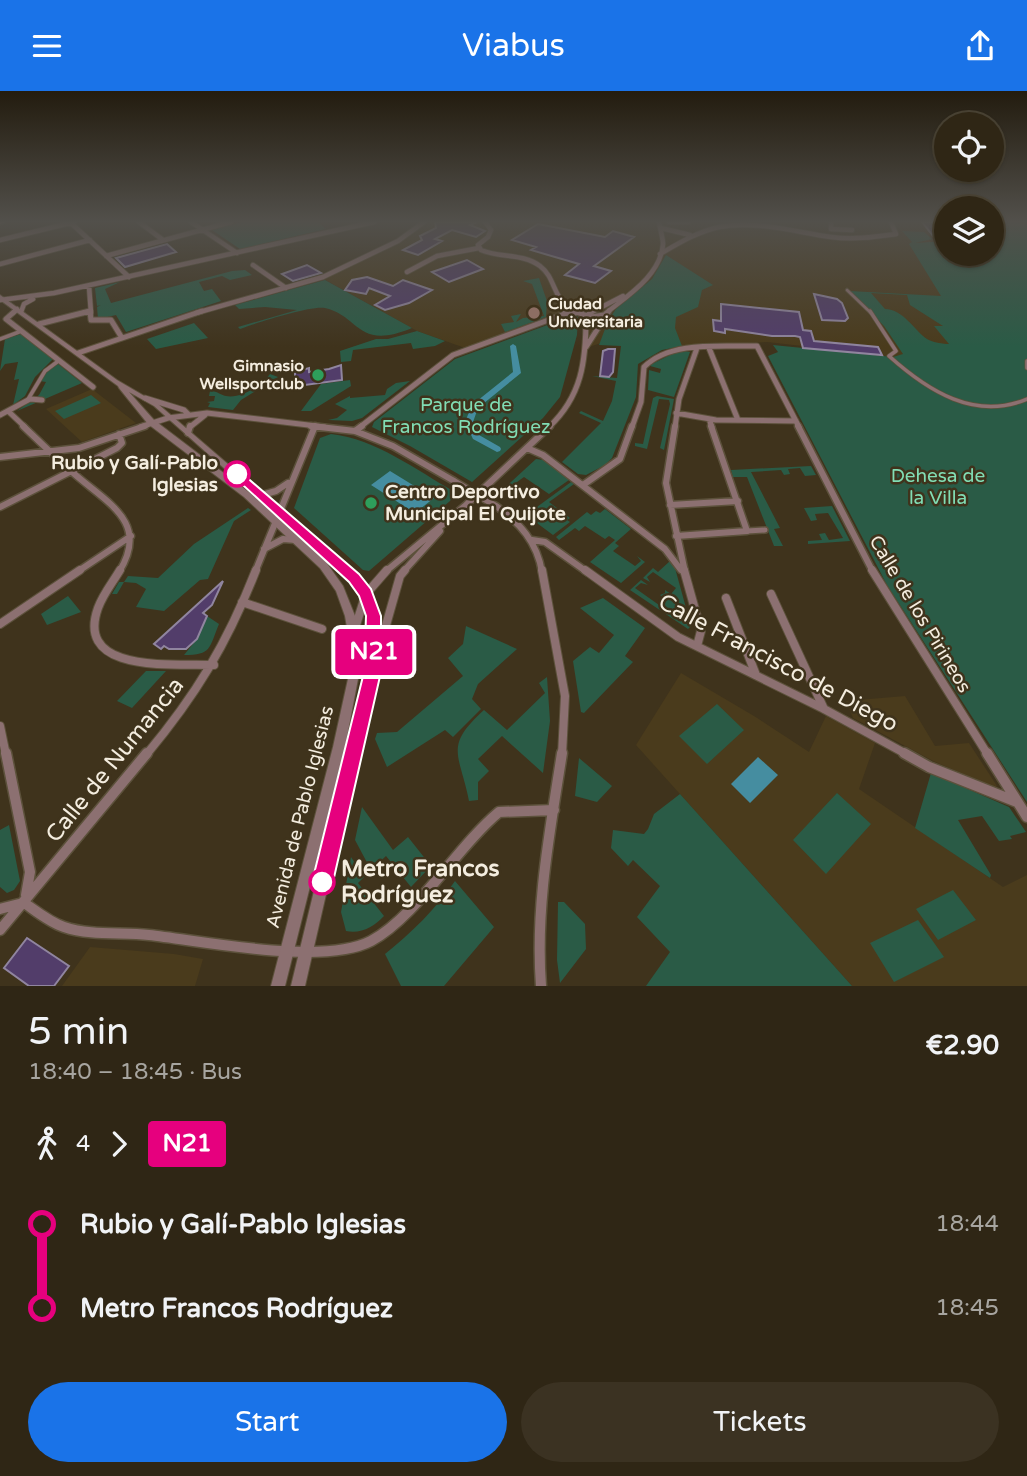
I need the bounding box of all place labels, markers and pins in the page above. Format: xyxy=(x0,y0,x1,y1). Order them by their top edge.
place label: Ciudad Universitaria xyxy=(548,294,643,332)
marker: Ciudad Universitaria xyxy=(526,305,542,321)
place label: Gimnasio Wellsportclub xyxy=(200,356,304,394)
marker: Gimnasio Wellsportclub xyxy=(310,367,326,383)
place label: Rubio y Galí-Pablo Iglesias xyxy=(51,452,218,497)
marker: Rubio y Galí-Pablo Iglesias xyxy=(224,461,250,487)
place label: Centro Deportivo Municipal El Quijote xyxy=(385,481,566,526)
marker: Centro Deportivo Municipal El Quijote xyxy=(363,495,379,511)
place label: Metro Francos Rodríguez xyxy=(341,855,499,909)
marker: Metro Francos Rodríguez xyxy=(309,869,335,895)

